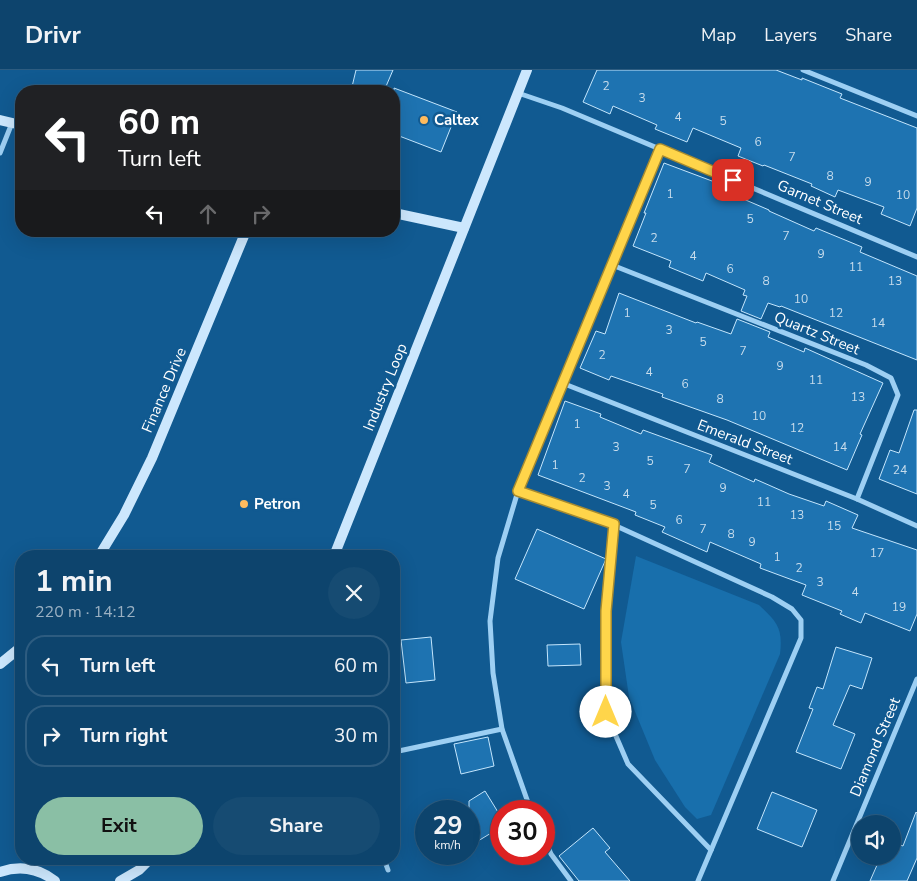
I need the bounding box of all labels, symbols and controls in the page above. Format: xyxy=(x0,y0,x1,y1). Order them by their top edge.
text: Drivr xyxy=(25,19,81,51)
text: Map xyxy=(701,23,736,47)
text: Layers xyxy=(764,23,817,47)
text: Share xyxy=(845,23,892,47)
house number: 2 xyxy=(602,78,610,94)
house number: 3 xyxy=(638,90,646,106)
text: 60 m xyxy=(118,99,200,146)
icon: left xyxy=(35,105,100,170)
house number: 4 xyxy=(674,109,682,125)
place label: Caltex xyxy=(434,110,479,130)
house number: 5 xyxy=(719,113,727,129)
marker: Caltex xyxy=(418,114,430,126)
house number: 6 xyxy=(754,134,762,150)
text: Turn left xyxy=(118,144,201,174)
house number: 7 xyxy=(788,149,796,165)
pin xyxy=(712,159,754,201)
icon: arrive xyxy=(719,166,747,194)
house number: 8 xyxy=(826,168,834,184)
house number: 9 xyxy=(864,174,872,190)
street label: Garnet Street xyxy=(774,175,866,229)
house number: 1 xyxy=(666,186,674,202)
house number: 10 xyxy=(896,187,910,203)
icon: left xyxy=(141,200,169,228)
icon: ahead xyxy=(194,200,222,228)
icon: right xyxy=(247,200,275,228)
house number: 5 xyxy=(746,211,754,227)
house number: 7 xyxy=(782,228,790,244)
house number: 2 xyxy=(650,230,658,246)
house number: 9 xyxy=(817,246,825,262)
house number: 4 xyxy=(689,248,697,264)
house number: 11 xyxy=(849,259,863,275)
house number: 6 xyxy=(726,261,734,277)
house number: 8 xyxy=(762,273,770,289)
house number: 13 xyxy=(888,273,902,289)
house number: 10 xyxy=(794,291,808,307)
house number: 1 xyxy=(623,305,631,321)
house number: 12 xyxy=(829,305,843,321)
street label: Quartz Street xyxy=(771,307,863,360)
house number: 14 xyxy=(871,315,885,331)
house number: 3 xyxy=(665,322,673,338)
house number: 5 xyxy=(699,334,707,350)
street label: Industry Loop xyxy=(358,340,412,434)
house number: 7 xyxy=(739,343,747,359)
street label: Finance Drive xyxy=(137,344,191,436)
house number: 2 xyxy=(598,347,606,363)
house number: 9 xyxy=(776,358,784,374)
house number: 4 xyxy=(645,364,653,380)
house number: 11 xyxy=(809,372,823,388)
house number: 6 xyxy=(681,376,689,392)
house number: 13 xyxy=(851,389,865,405)
house number: 8 xyxy=(716,391,724,407)
house number: 10 xyxy=(752,408,766,424)
street label: Emerald Street xyxy=(694,415,796,470)
house number: 1 xyxy=(573,416,581,432)
house number: 12 xyxy=(790,420,804,436)
house number: 3 xyxy=(612,439,620,455)
house number: 14 xyxy=(833,439,847,455)
house number: 5 xyxy=(646,453,654,469)
house number: 1 xyxy=(551,457,559,473)
house number: 7 xyxy=(683,461,691,477)
house number: 24 xyxy=(893,462,907,478)
house number: 2 xyxy=(578,470,586,486)
house number: 3 xyxy=(603,478,611,494)
house number: 9 xyxy=(719,480,727,496)
house number: 4 xyxy=(622,486,630,502)
place label: Petron xyxy=(254,494,300,514)
house number: 11 xyxy=(757,494,771,510)
house number: 5 xyxy=(649,497,657,513)
marker: Petron xyxy=(238,498,250,510)
house number: 13 xyxy=(790,507,804,523)
house number: 6 xyxy=(675,512,683,528)
house number: 15 xyxy=(827,518,841,534)
house number: 7 xyxy=(699,521,707,537)
house number: 8 xyxy=(727,526,735,542)
house number: 9 xyxy=(748,534,756,550)
house number: 17 xyxy=(870,545,884,561)
house number: 1 xyxy=(773,549,781,565)
house number: 2 xyxy=(795,560,803,576)
text: 1 min xyxy=(35,561,113,602)
button: close xyxy=(328,567,380,619)
house number: 3 xyxy=(816,574,824,590)
house number: 4 xyxy=(851,584,859,600)
house number: 19 xyxy=(892,599,906,615)
text: 220 m · 14:12 xyxy=(35,601,136,623)
icon: left xyxy=(37,652,65,680)
text: Turn left xyxy=(80,653,155,679)
text: 60 m xyxy=(334,653,378,679)
position arrow xyxy=(579,685,631,737)
street label: Diamond Street xyxy=(845,694,905,800)
icon: right xyxy=(37,722,65,750)
text: Turn right xyxy=(80,723,167,749)
text: 30 m xyxy=(334,723,378,749)
button: Exit xyxy=(35,797,203,855)
button: Share xyxy=(213,797,380,855)
speed limit sign: 30 xyxy=(490,800,555,865)
text: 29 xyxy=(432,809,463,843)
map controls xyxy=(851,815,901,865)
button: sound xyxy=(851,815,901,865)
text: km/h xyxy=(434,837,461,853)

